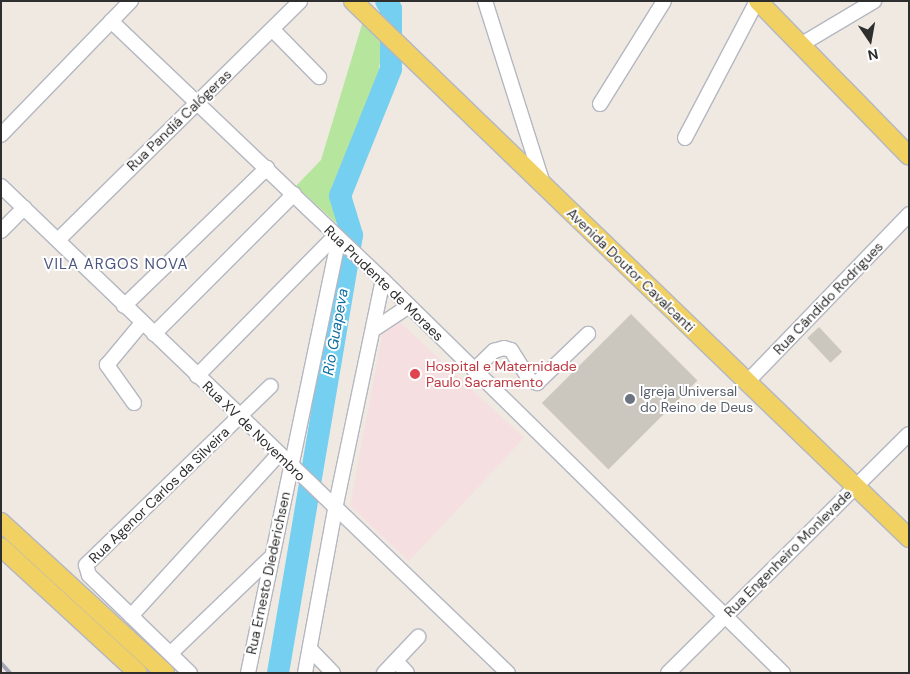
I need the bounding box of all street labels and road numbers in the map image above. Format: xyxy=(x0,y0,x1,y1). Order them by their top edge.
street label: Rua Pandiá Calógeras xyxy=(123,66,235,174)
street label: Avenida Doutor Cavalcanti xyxy=(564,204,698,336)
street label: Rua Prudente de Moraes xyxy=(321,222,447,344)
street label: Rua Cândido Rodrigues xyxy=(770,238,886,358)
street label: Rua XV de Novembro xyxy=(199,377,309,485)
street label: Rua Agenor Carlos da Silveira xyxy=(85,423,233,567)
street label: Rua Engenheiro Monlevade xyxy=(721,486,855,620)
street label: Rua Ernesto Diederichsen xyxy=(243,490,293,656)

